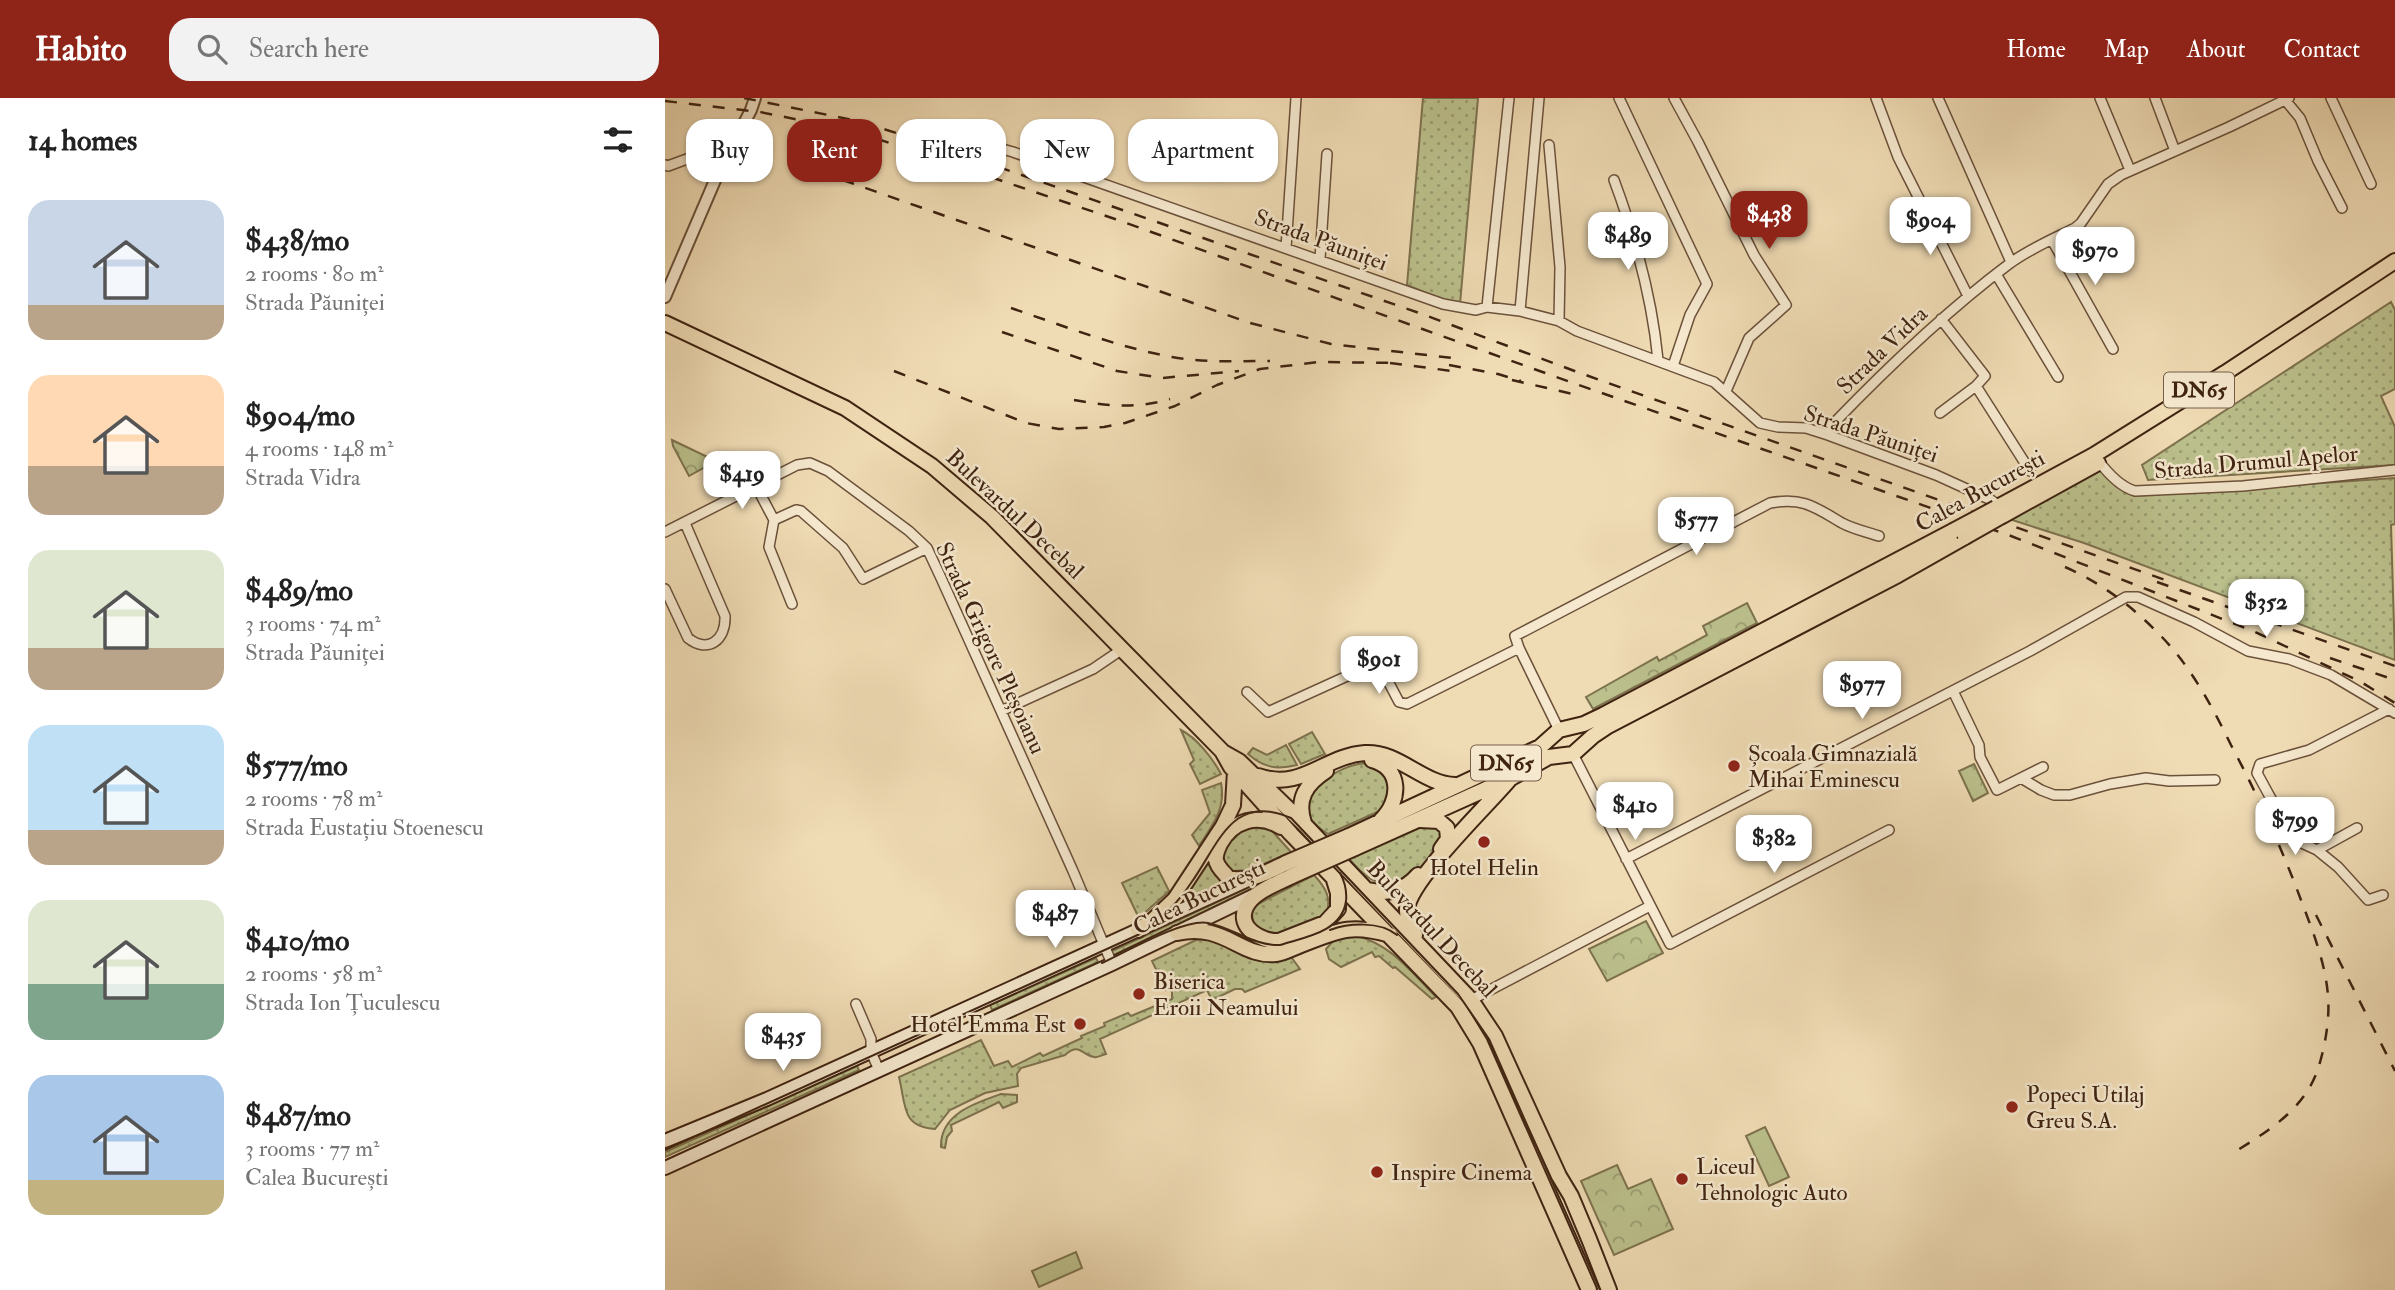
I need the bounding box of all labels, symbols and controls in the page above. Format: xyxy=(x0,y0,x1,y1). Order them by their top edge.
search box xyxy=(169,18,659,81)
text: Habito xyxy=(35,29,127,70)
icon: search xyxy=(193,30,231,68)
text: Search here xyxy=(249,33,369,65)
text: Home xyxy=(2006,34,2066,65)
text: Map xyxy=(2104,34,2149,65)
text: About xyxy=(2187,34,2246,65)
text: Contact xyxy=(2284,34,2360,65)
chip: Buy xyxy=(686,119,773,182)
chip: Rent xyxy=(787,119,882,182)
chip: Filters xyxy=(896,119,1006,182)
chip: New xyxy=(1020,119,1114,182)
chip: Apartment xyxy=(1128,119,1278,182)
icon: filters xyxy=(599,121,637,159)
text: 14 homes xyxy=(28,122,137,159)
pin: $438 xyxy=(1728,192,1810,251)
pin: $904 xyxy=(1889,198,1971,257)
text: $438 xyxy=(1746,199,1792,228)
street label: Strada Păuniței xyxy=(1250,202,1392,278)
text: $904 xyxy=(1906,205,1954,234)
pin: $489 xyxy=(1587,212,1669,272)
text: $489 xyxy=(1604,220,1652,249)
text: $438/mo xyxy=(245,222,349,259)
icon: home xyxy=(84,228,168,312)
pin: $970 xyxy=(2054,228,2136,287)
text: $970 xyxy=(2071,235,2119,264)
text: 2 rooms · 80 m² xyxy=(245,259,384,288)
text: Strada Păuniței xyxy=(245,288,385,317)
street label: Strada Vidra xyxy=(1830,299,1934,401)
road number: DN65 xyxy=(2164,372,2234,408)
text: $904/mo xyxy=(245,397,355,434)
street label: Strada Păuniței xyxy=(1800,399,1942,469)
icon: home xyxy=(84,403,168,487)
text: 4 rooms · 148 m² xyxy=(245,434,393,463)
street label: Strada Drumul Apelor xyxy=(2153,439,2360,486)
street label: Bulevardul Decebal xyxy=(940,443,1090,585)
street label: Calea București xyxy=(1910,443,2050,539)
pin: $419 xyxy=(701,452,783,511)
text: $419 xyxy=(719,459,765,488)
text: Strada Vidra xyxy=(245,463,360,492)
pin: $577 xyxy=(1655,498,1737,557)
text: $577 xyxy=(1674,505,1718,534)
street label: Strada Grigore Pleșoianu xyxy=(929,538,1053,759)
text: $489/mo xyxy=(245,572,353,609)
icon: home xyxy=(84,578,168,662)
pin: $352 xyxy=(2225,580,2307,639)
text: $352 xyxy=(2244,587,2288,616)
text: 3 rooms · 74 m² xyxy=(245,609,381,638)
pin: $901 xyxy=(1338,636,1420,696)
text: Strada Păuniței xyxy=(245,638,385,667)
text: $901 xyxy=(1357,644,1401,673)
pin: $977 xyxy=(1821,662,1903,721)
text: $977 xyxy=(1839,669,1885,698)
place label: Școala Gimnazială Mihai Eminescu xyxy=(1748,739,1918,794)
road number: DN65 xyxy=(1471,746,1541,780)
text: $577/mo xyxy=(245,747,348,784)
icon: home xyxy=(84,753,168,837)
marker: Școala Gimnazială Mihai Eminescu xyxy=(1726,758,1742,774)
pin: $410 xyxy=(1594,782,1676,842)
text: 2 rooms · 78 m² xyxy=(245,784,383,813)
text: $410 xyxy=(1612,790,1658,819)
pin: $799 xyxy=(2254,798,2336,857)
text: $799 xyxy=(2271,805,2319,834)
text: Strada Eustațiu Stoenescu xyxy=(245,813,484,842)
pin: $382 xyxy=(1733,816,1815,875)
text: $382 xyxy=(1752,823,1796,852)
marker: Hotel Helin xyxy=(1476,834,1492,850)
street label: Calea București xyxy=(1128,852,1270,942)
place label: Hotel Helin xyxy=(1429,853,1539,882)
street label: Bulevardul Decebal xyxy=(1361,854,1503,1004)
pin: $487 xyxy=(1014,890,1096,950)
text: $487 xyxy=(1032,898,1078,927)
text: $410/mo xyxy=(245,922,349,959)
icon: home xyxy=(84,928,168,1012)
text: 2 rooms · 58 m² xyxy=(245,959,382,988)
place label: Biserica Eroii Neamului xyxy=(1153,967,1299,1022)
marker: Biserica Eroii Neamului xyxy=(1131,986,1147,1002)
text: Strada Ion Țuculescu xyxy=(245,988,440,1017)
place label: Hotel Emma Est xyxy=(910,1010,1066,1039)
pin: $435 xyxy=(742,1014,824,1073)
marker: Hotel Emma Est xyxy=(1072,1016,1088,1032)
text: $435 xyxy=(761,1021,805,1050)
place label: Popeci Utilaj Greu S.A. xyxy=(2026,1080,2144,1135)
text: $487/mo xyxy=(245,1097,351,1134)
marker: Popeci Utilaj Greu S.A. xyxy=(2004,1099,2020,1115)
icon: home xyxy=(84,1103,168,1187)
text: 3 rooms · 77 m² xyxy=(245,1134,380,1163)
place label: Liceul Tehnologic Auto xyxy=(1696,1152,1848,1207)
place label: Inspire Cinema xyxy=(1391,1158,1533,1188)
text: Calea București xyxy=(245,1163,389,1192)
marker: Inspire Cinema xyxy=(1369,1164,1385,1180)
marker: Liceul Tehnologic Auto xyxy=(1674,1171,1690,1187)

